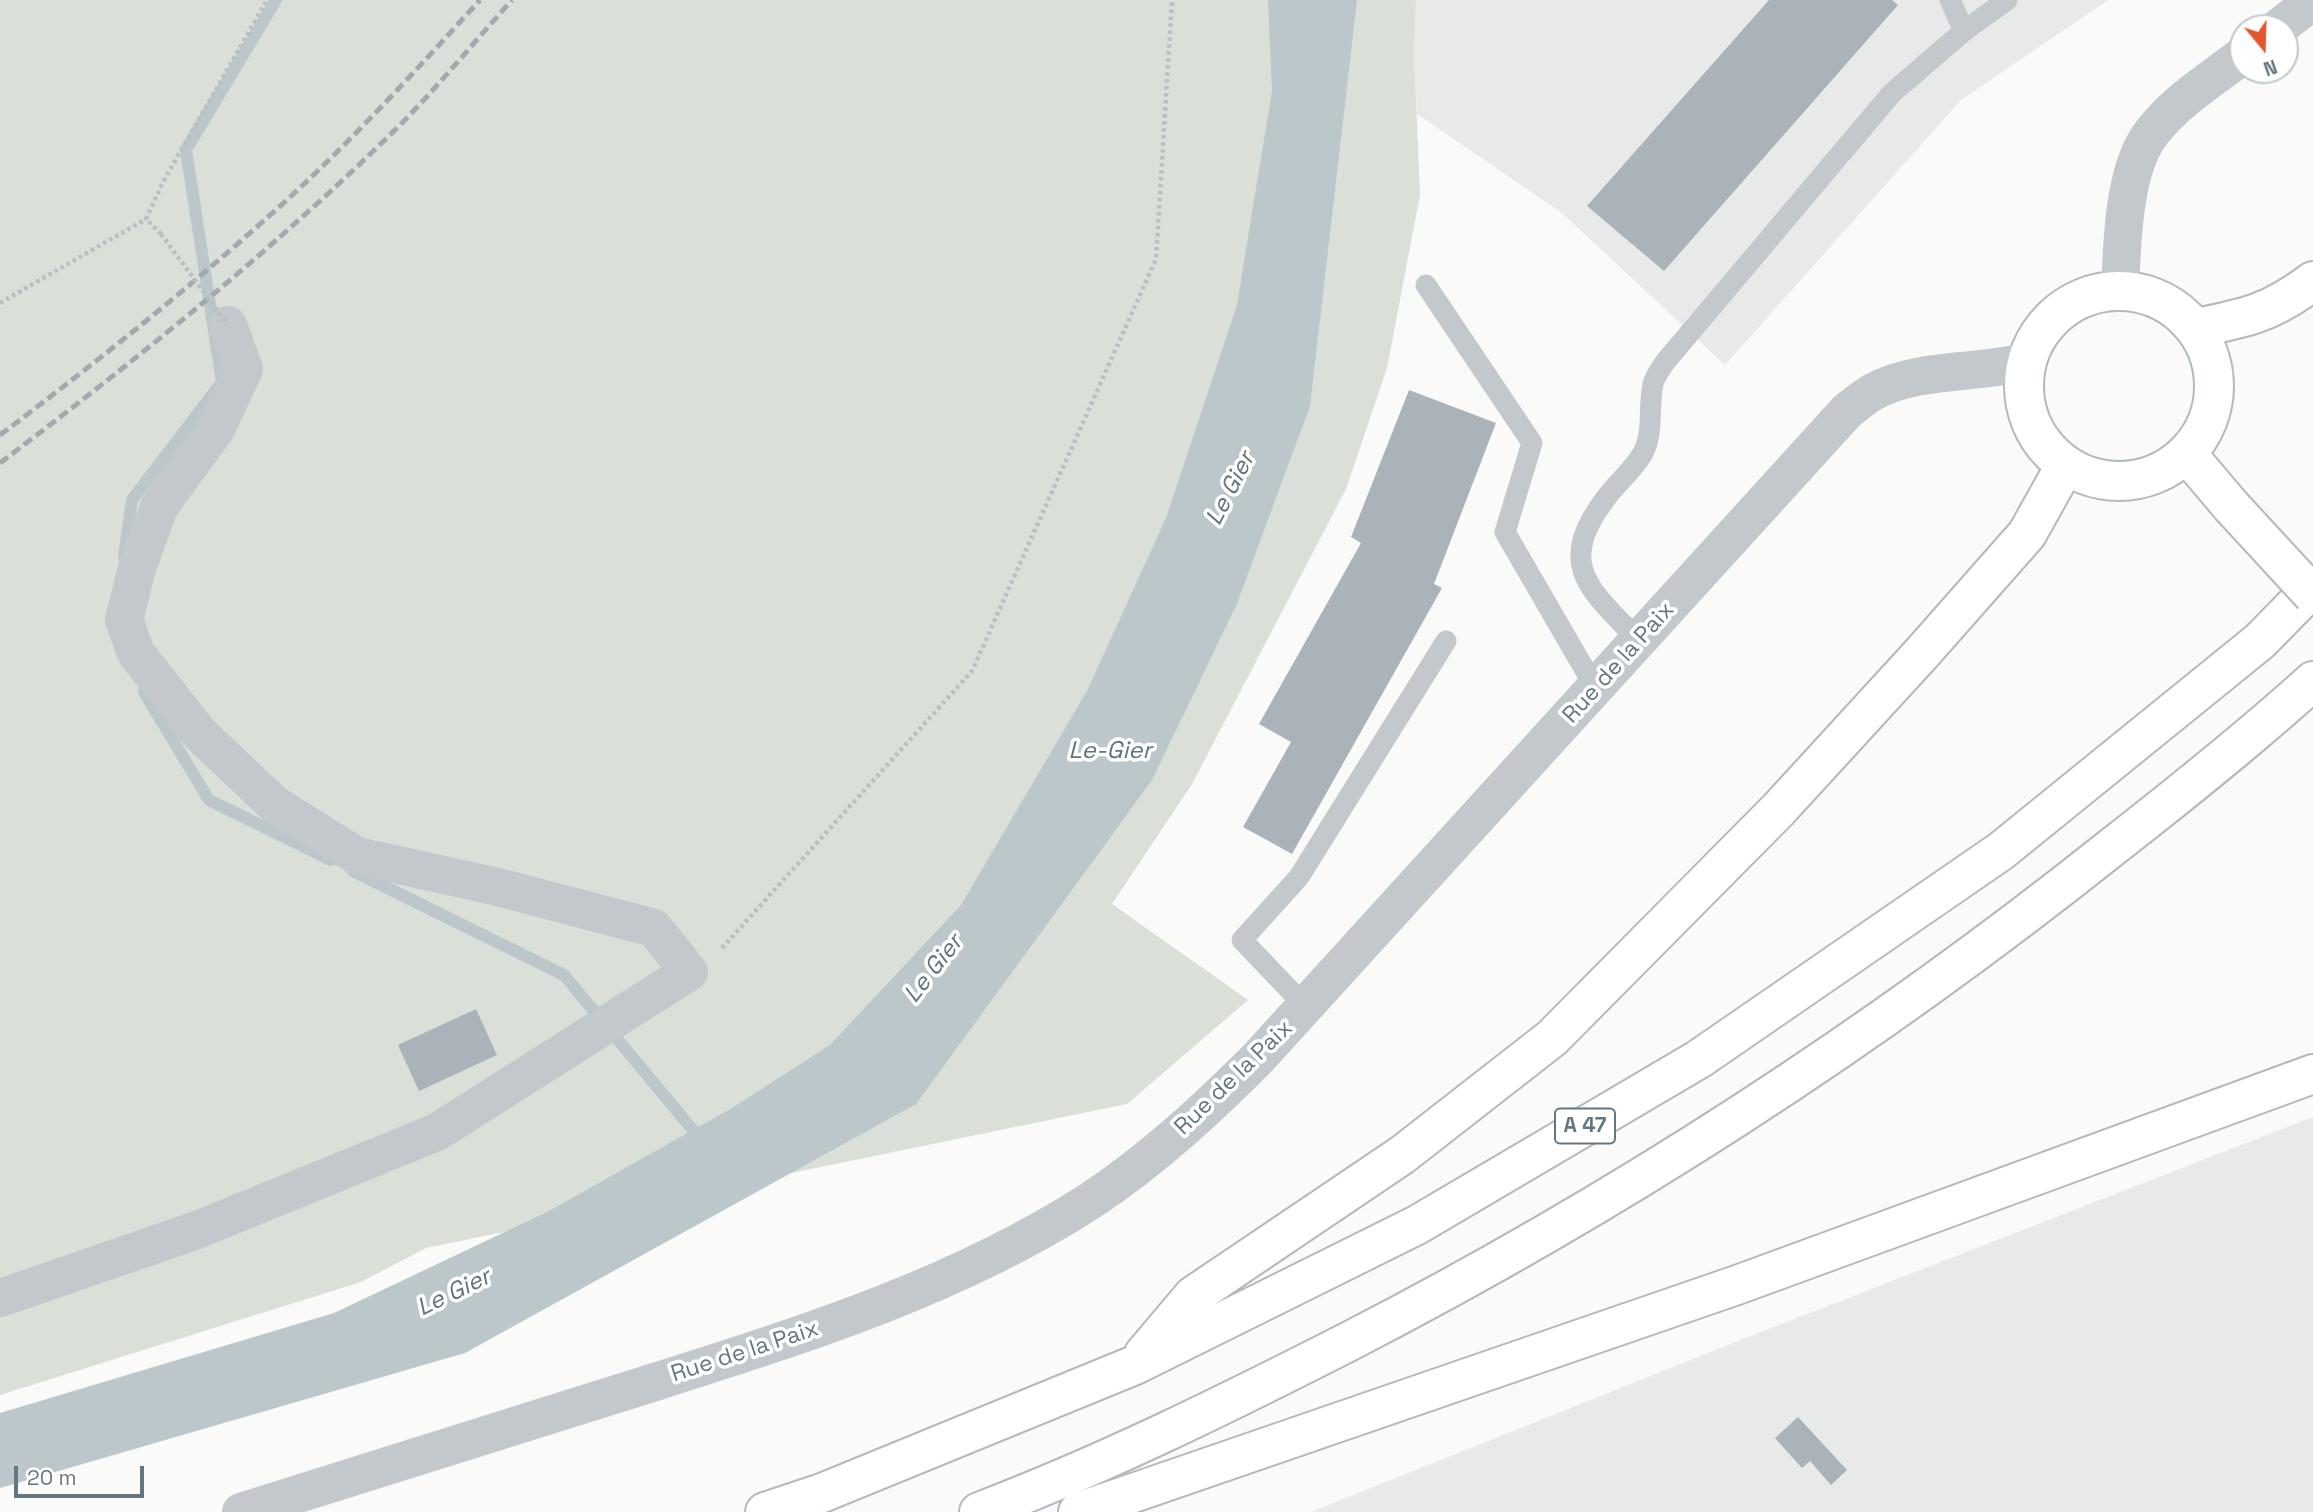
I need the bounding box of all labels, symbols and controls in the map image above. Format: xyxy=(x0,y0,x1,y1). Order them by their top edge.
north arrow xyxy=(2229,14,2299,84)
text: N xyxy=(2260,54,2280,81)
water label: Le Gier xyxy=(1200,448,1262,530)
street label: Rue de la Paix xyxy=(1557,597,1681,729)
water label: Le-Gier xyxy=(1068,737,1152,765)
water label: Le Gier xyxy=(899,929,969,1009)
street label: Rue de la Paix xyxy=(1169,1015,1299,1141)
road number: A 47 xyxy=(1555,1108,1615,1144)
water label: Le Gier xyxy=(412,1263,496,1323)
street label: Rue de la Paix xyxy=(668,1315,822,1389)
scale bar xyxy=(18,1452,147,1496)
text: 20 m xyxy=(27,1464,77,1491)

